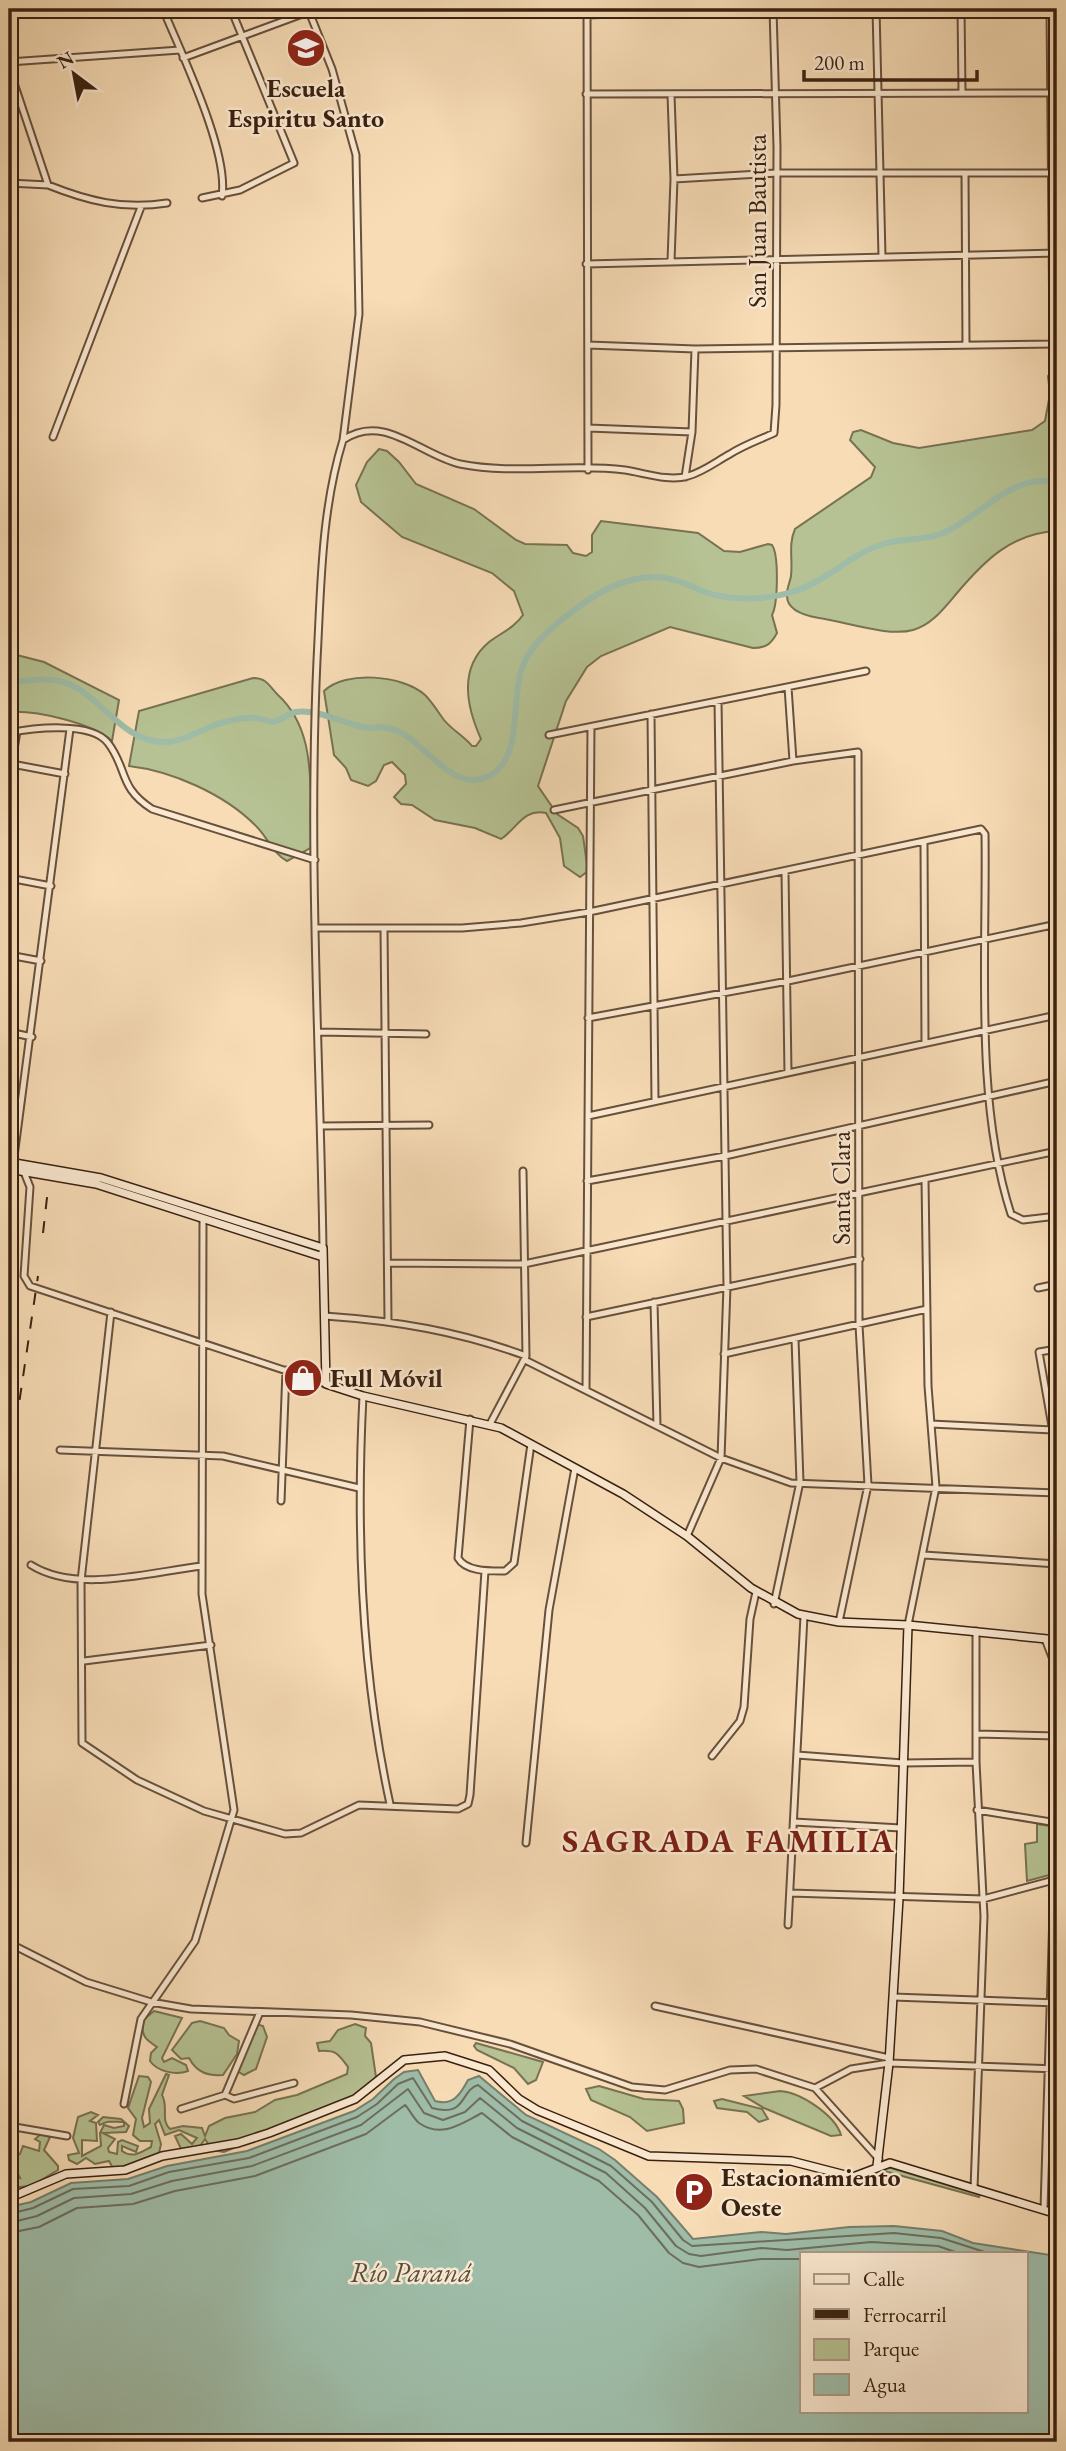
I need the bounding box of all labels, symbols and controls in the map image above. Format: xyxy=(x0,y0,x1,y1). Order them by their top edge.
school or university icon: Escuela Espiritu Santo xyxy=(285,27,327,69)
north arrow xyxy=(38,38,108,108)
scale bar xyxy=(804,38,977,82)
text: N xyxy=(52,45,79,75)
text: 200 m xyxy=(814,49,865,76)
place label: Escuela Espiritu Santo xyxy=(228,71,384,135)
street label: San Juan Bautista xyxy=(740,133,774,308)
street label: Santa Clara xyxy=(824,1130,858,1245)
shop icon: Full Móvil xyxy=(282,1357,324,1399)
place label: Full Móvil xyxy=(330,1361,443,1395)
district label: SAGRADA FAMILIA xyxy=(562,1819,896,1862)
place label: Estacionamiento Oeste xyxy=(721,2160,901,2224)
parking icon: Estacionamiento Oeste xyxy=(673,2171,715,2213)
legend xyxy=(800,2252,1028,2412)
water label: Río Paraná xyxy=(350,2254,472,2290)
text: Calle xyxy=(863,2265,905,2292)
text: Ferrocarril xyxy=(863,2301,947,2328)
text: Parque xyxy=(863,2335,919,2362)
text: Agua xyxy=(862,2371,907,2398)

